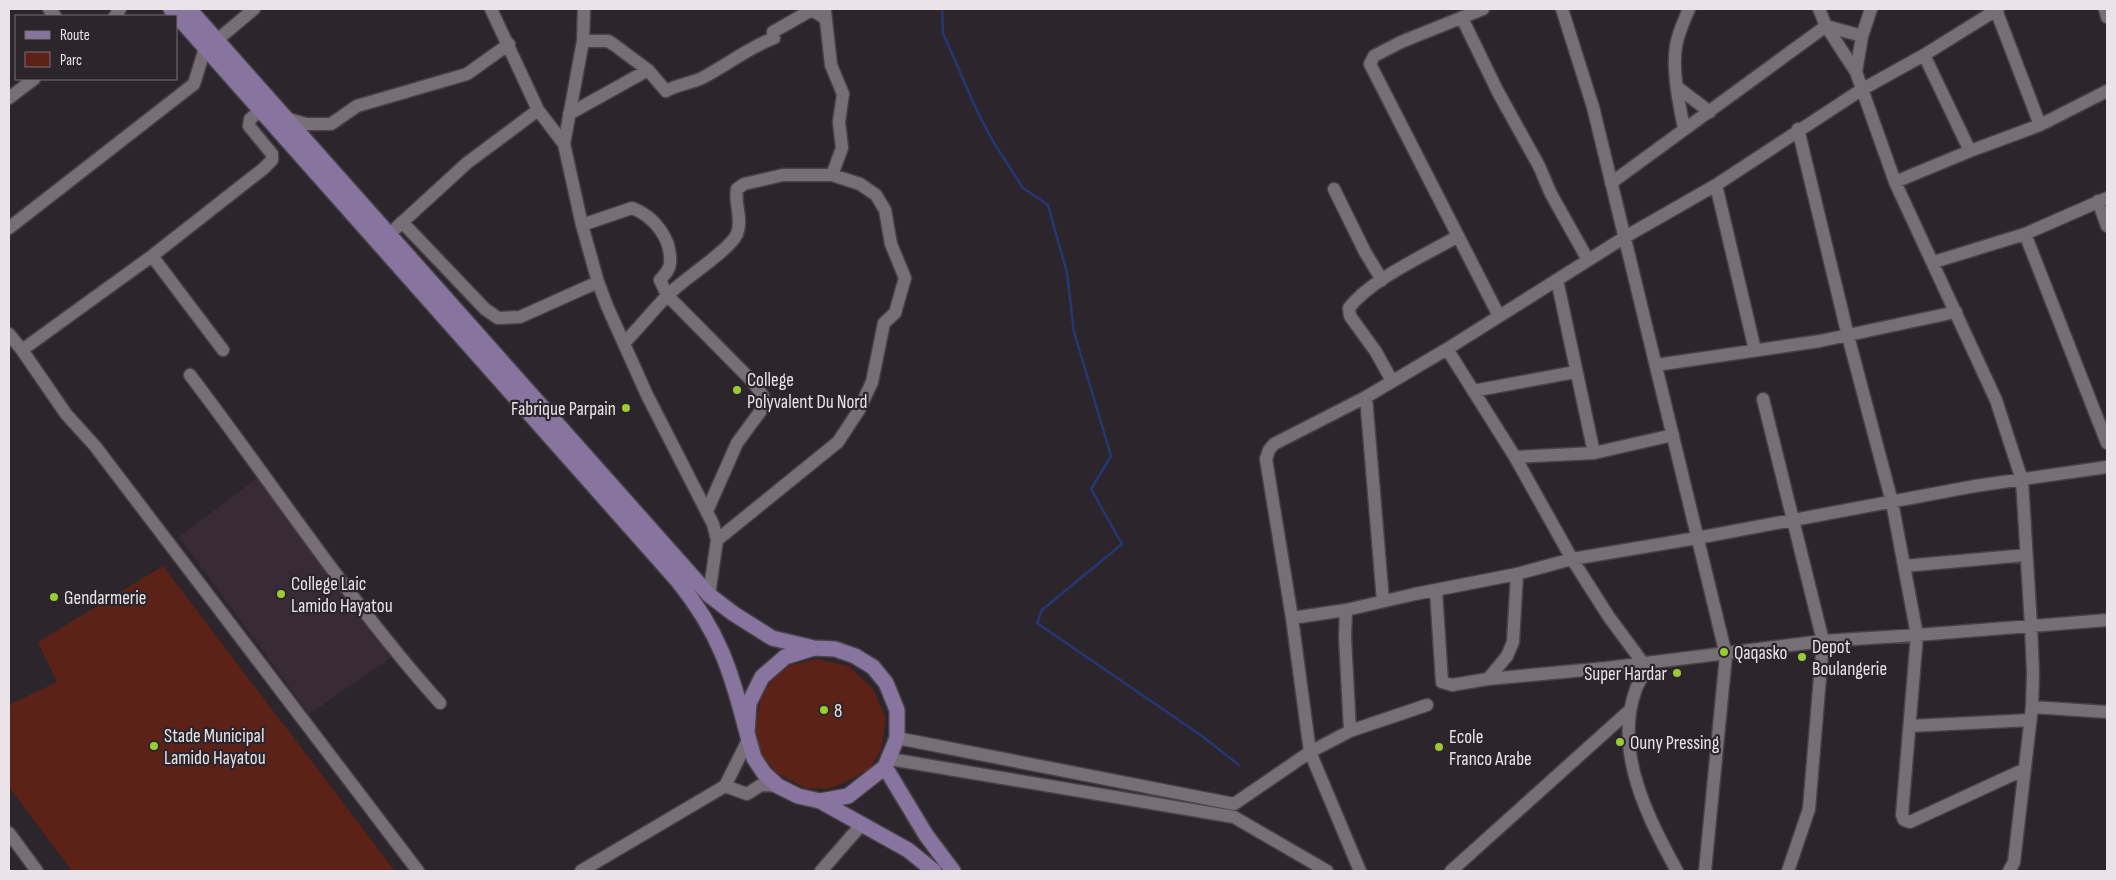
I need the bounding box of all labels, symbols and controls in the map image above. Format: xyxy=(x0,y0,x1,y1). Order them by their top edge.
legend xyxy=(15,15,178,80)
text: Route xyxy=(60,26,90,45)
text: Parc xyxy=(60,51,82,70)
place label: College Polyvalent Du Nord xyxy=(747,369,867,414)
marker: College Polyvalent Du Nord xyxy=(731,384,743,396)
place label: Fabrique Parpain xyxy=(511,398,616,421)
marker: Fabrique Parpain xyxy=(620,402,632,414)
place label: College Laic Lamido Hayatou xyxy=(291,573,393,618)
place label: Gendarmerie xyxy=(64,587,146,610)
marker: College Laic Lamido Hayatou xyxy=(275,588,287,600)
marker: Gendarmerie xyxy=(48,591,60,603)
place label: Depot Boulangerie xyxy=(1812,636,1887,681)
place label: Qaqasko xyxy=(1734,642,1787,665)
marker: Qaqasko xyxy=(1718,646,1730,658)
marker: Depot Boulangerie xyxy=(1796,651,1808,663)
place label: Super Hardar xyxy=(1584,663,1668,686)
marker: Super Hardar xyxy=(1671,667,1683,679)
place label: 8 xyxy=(834,700,842,723)
marker: 8 xyxy=(818,704,830,716)
place label: Stade Municipal Lamido Hayatou xyxy=(164,725,266,770)
place label: Ecole Franco Arabe xyxy=(1449,726,1532,771)
place label: Ouny Pressing xyxy=(1630,732,1720,755)
marker: Ouny Pressing xyxy=(1614,736,1626,748)
marker: Stade Municipal Lamido Hayatou xyxy=(148,740,160,752)
marker: Ecole Franco Arabe xyxy=(1433,741,1445,753)

